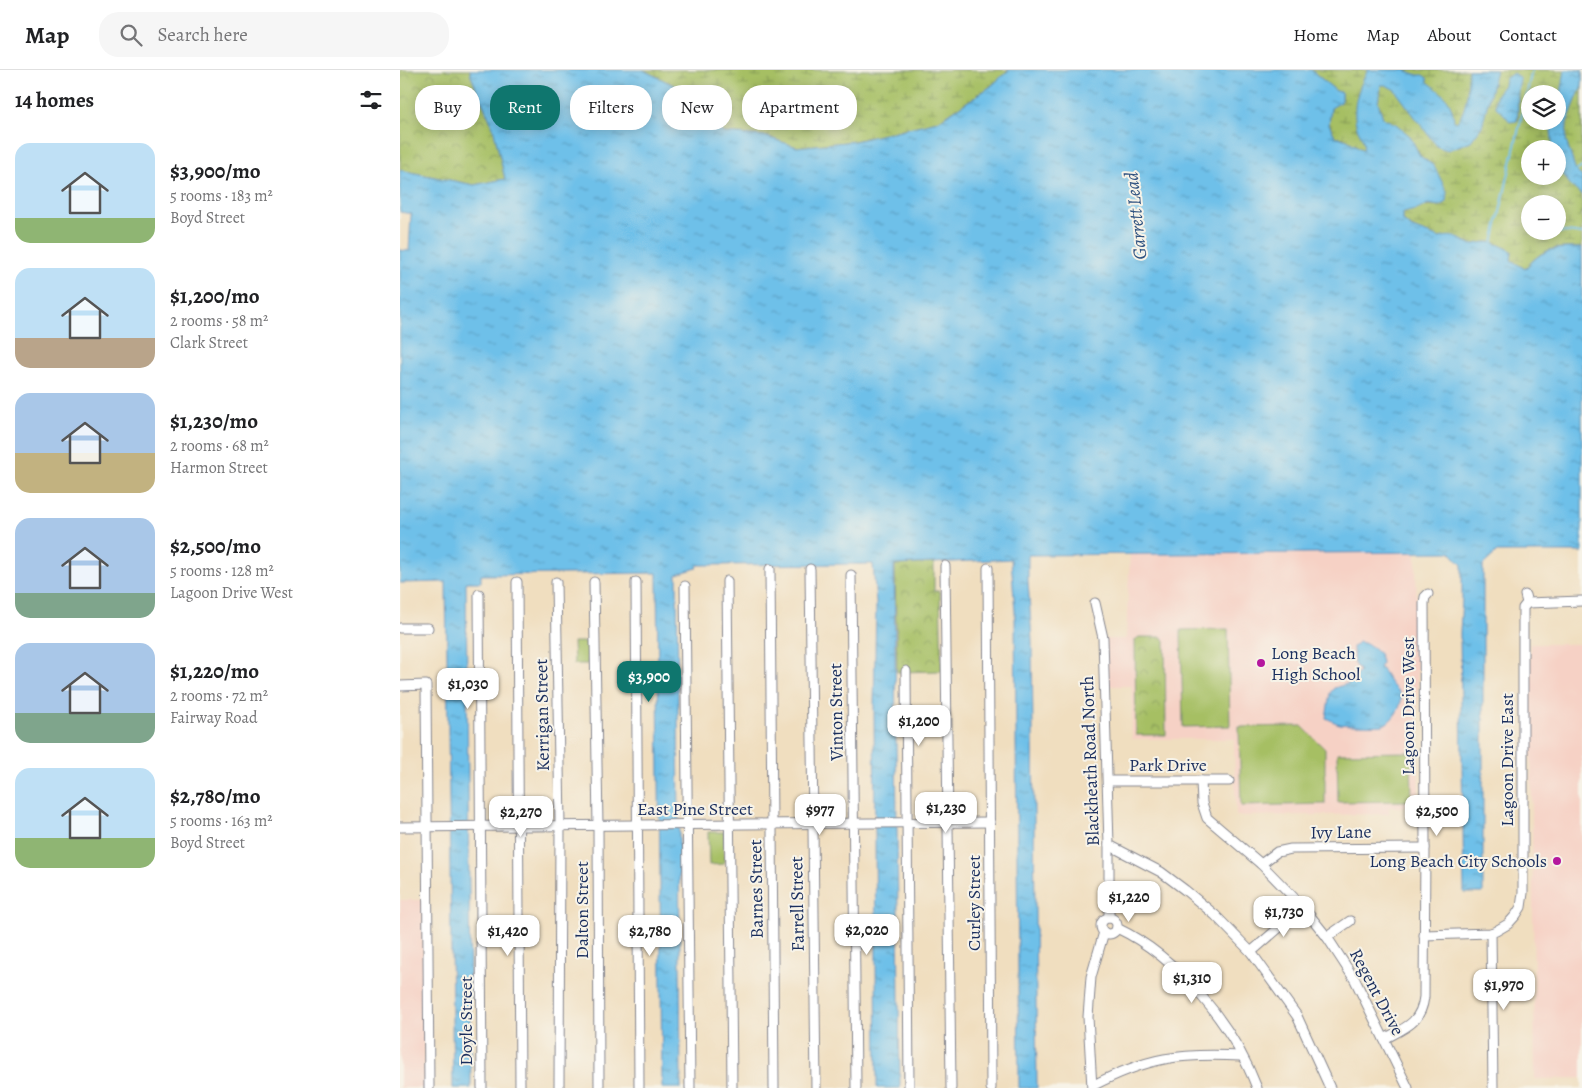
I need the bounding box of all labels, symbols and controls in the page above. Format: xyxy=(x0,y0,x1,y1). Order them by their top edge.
search box xyxy=(99,12,449,57)
text: Map xyxy=(25,19,69,51)
icon: search xyxy=(117,21,145,49)
text: Search here xyxy=(157,22,248,48)
text: Home xyxy=(1293,23,1338,47)
text: Map xyxy=(1366,23,1399,47)
text: About xyxy=(1427,23,1471,47)
text: Contact xyxy=(1499,23,1557,47)
chip: Buy xyxy=(415,85,480,130)
chip: Rent xyxy=(490,85,560,130)
chip: Filters xyxy=(570,85,652,130)
chip: New xyxy=(662,85,732,130)
chip: Apartment xyxy=(742,85,857,130)
map controls xyxy=(1521,85,1566,240)
button: layers xyxy=(1521,85,1566,130)
text: 14 homes xyxy=(15,86,94,114)
icon: filters xyxy=(357,86,385,114)
button: + xyxy=(1521,140,1566,185)
text: $3,900/mo xyxy=(170,157,261,185)
icon: home xyxy=(55,163,115,223)
water label: Garrett Lead xyxy=(1118,171,1154,261)
text: 5 rooms · 183 m² xyxy=(170,185,273,207)
button: − xyxy=(1521,195,1566,240)
text: Boyd Street xyxy=(170,207,245,229)
text: $1,200/mo xyxy=(170,282,260,310)
icon: home xyxy=(55,288,115,348)
text: 2 rooms · 58 m² xyxy=(170,310,268,332)
text: Clark Street xyxy=(170,332,248,354)
text: $1,230/mo xyxy=(170,407,258,435)
icon: home xyxy=(55,413,115,473)
text: 2 rooms · 68 m² xyxy=(170,435,269,457)
text: Harmon Street xyxy=(170,457,268,479)
text: $2,500/mo xyxy=(170,532,261,560)
icon: home xyxy=(55,538,115,598)
text: 5 rooms · 128 m² xyxy=(170,560,274,582)
text: Lagoon Drive West xyxy=(170,582,293,604)
street label: Lagoon Drive West xyxy=(1396,637,1420,775)
place label: Long Beach High School xyxy=(1271,641,1361,686)
text: $1,220/mo xyxy=(170,657,259,685)
marker: Long Beach High School xyxy=(1255,657,1267,669)
street label: Kerrigan Street xyxy=(529,658,555,771)
pin: $3,900 xyxy=(608,660,690,703)
icon: home xyxy=(55,663,115,723)
street label: Vinton Street xyxy=(823,663,849,762)
text: $3,900 xyxy=(628,666,670,688)
pin: $1,030 xyxy=(427,668,509,710)
text: $1,030 xyxy=(448,673,488,695)
street label: Blackheath Road North xyxy=(1075,675,1105,847)
text: 2 rooms · 72 m² xyxy=(170,685,268,707)
street label: Lagoon Drive East xyxy=(1495,693,1519,827)
pin: $1,200 xyxy=(878,704,960,747)
text: Fairway Road xyxy=(170,707,258,729)
text: $1,200 xyxy=(898,710,940,732)
street label: Park Drive xyxy=(1129,753,1207,777)
text: $2,780/mo xyxy=(170,782,261,810)
icon: home xyxy=(55,788,115,848)
pin: $1,230 xyxy=(905,792,987,834)
pin: $977 xyxy=(790,794,850,836)
pin: $2,500 xyxy=(1396,794,1478,837)
pin: $2,270 xyxy=(480,796,562,838)
street label: East Pine Street xyxy=(637,797,753,821)
text: $1,230 xyxy=(926,797,966,819)
text: $977 xyxy=(806,799,834,821)
text: $2,500 xyxy=(1416,800,1458,822)
text: $2,270 xyxy=(500,801,542,823)
text: 5 rooms · 163 m² xyxy=(170,810,272,832)
street label: Ivy Lane xyxy=(1310,819,1372,845)
text: Boyd Street xyxy=(170,832,245,854)
street label: Barnes Street xyxy=(743,839,769,939)
place label: Long Beach City Schools xyxy=(1369,849,1547,873)
street label: Curley Street xyxy=(962,855,986,951)
marker: Long Beach City Schools xyxy=(1551,855,1563,867)
street label: Farrell Street xyxy=(784,856,810,952)
street label: Dalton Street xyxy=(570,861,594,959)
pin: $1,220 xyxy=(1088,880,1170,923)
text: $1,220 xyxy=(1109,886,1150,908)
pin: $1,730 xyxy=(1243,896,1325,938)
text: $1,730 xyxy=(1264,901,1304,923)
pin: $1,420 xyxy=(467,914,549,957)
pin: $2,780 xyxy=(609,914,691,957)
pin: $2,020 xyxy=(826,914,908,956)
text: $2,020 xyxy=(845,919,889,941)
text: $1,420 xyxy=(488,920,528,942)
text: $2,780 xyxy=(629,920,671,942)
street label: Regent Drive xyxy=(1344,944,1410,1040)
pin: $1,310 xyxy=(1151,962,1233,1004)
text: $1,310 xyxy=(1173,967,1211,989)
pin: $1,970 xyxy=(1463,968,1545,1011)
text: $1,970 xyxy=(1484,974,1524,996)
street label: Doyle Street xyxy=(454,976,478,1066)

